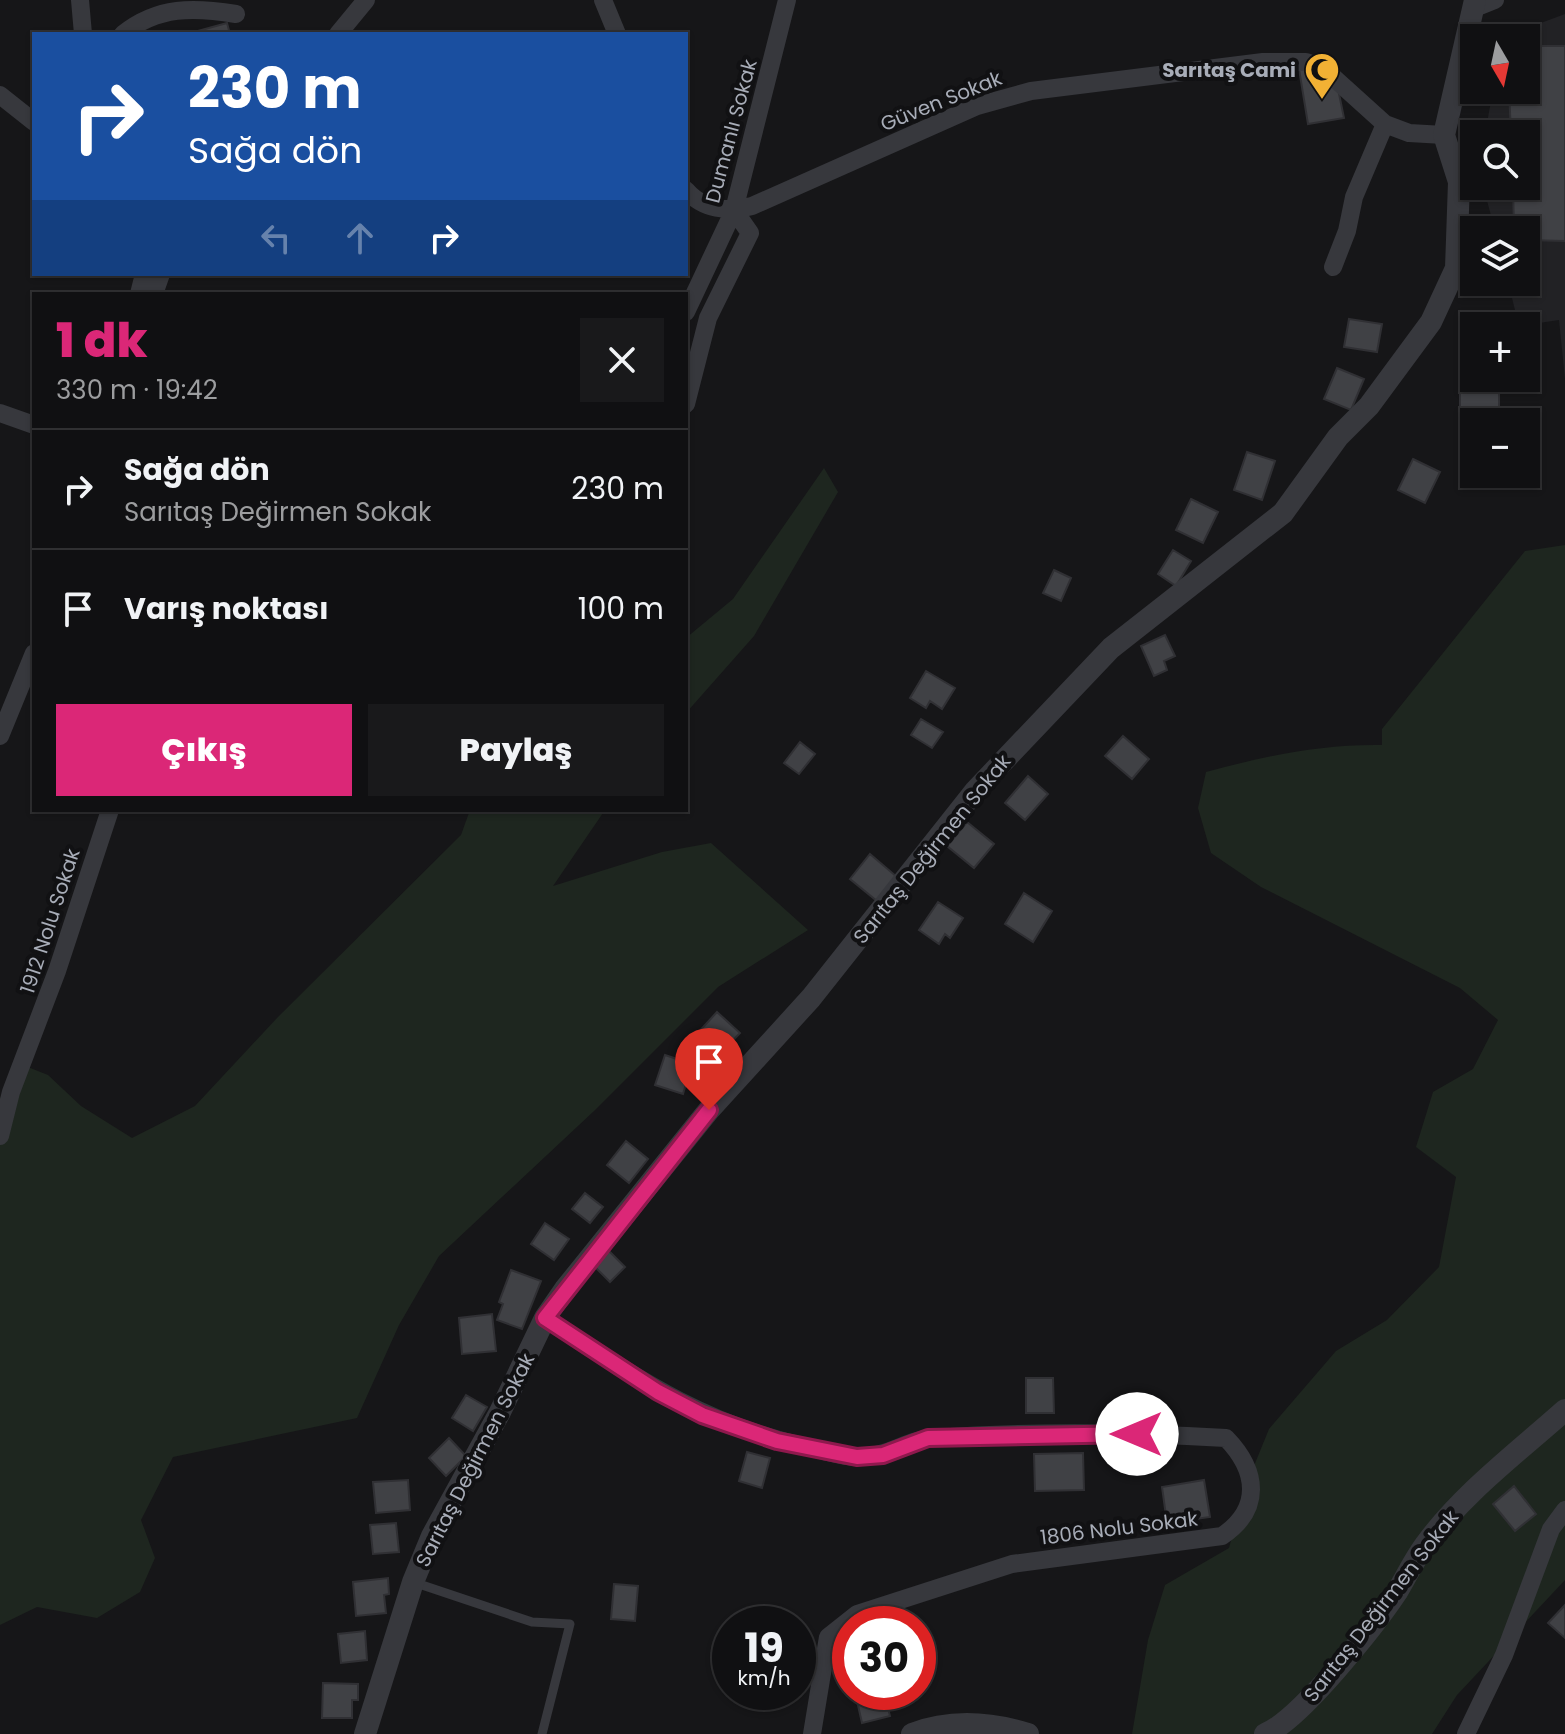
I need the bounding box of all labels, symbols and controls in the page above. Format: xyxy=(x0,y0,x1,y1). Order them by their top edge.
north arrow xyxy=(1460,24,1540,104)
map controls xyxy=(1460,24,1540,488)
text: 230 m xyxy=(188,49,362,128)
mosque icon: Sarıtaş Cami xyxy=(1303,51,1341,101)
street label: Dumanlı Sokak xyxy=(698,55,764,206)
place label: Sarıtaş Cami xyxy=(1162,56,1296,84)
icon: right xyxy=(56,64,160,168)
street label: Güven Sokak xyxy=(876,64,1007,138)
button: search xyxy=(1460,120,1540,200)
text: Sağa dön xyxy=(188,125,362,176)
icon: left xyxy=(254,216,298,260)
icon: ahead xyxy=(338,216,382,260)
icon: right xyxy=(422,216,466,260)
button: layers xyxy=(1460,216,1540,296)
text: 1 dk xyxy=(56,307,147,374)
button: + xyxy=(1460,312,1540,392)
button: close xyxy=(580,318,664,402)
text: 330 m · 19:42 xyxy=(56,372,218,408)
button: − xyxy=(1460,408,1540,488)
text: Sağa dön xyxy=(124,448,270,491)
icon: right xyxy=(56,467,100,511)
text: 230 m xyxy=(571,467,664,510)
text: Sarıtaş Değirmen Sokak xyxy=(124,494,431,530)
icon: arrive xyxy=(56,587,100,631)
text: Varış noktası xyxy=(124,587,329,630)
text: 100 m xyxy=(578,587,664,630)
button: Çıkış xyxy=(56,704,352,796)
button: Paylaş xyxy=(368,704,664,796)
street label: Sarıtaş Değirmen Sokak xyxy=(847,748,1018,950)
street label: 1912 Nolu Sokak xyxy=(13,844,87,997)
pin xyxy=(675,1028,743,1110)
icon: arrive xyxy=(687,1040,731,1084)
street label: Sarıtaş Değirmen Sokak xyxy=(409,1348,541,1572)
position arrow xyxy=(1095,1392,1179,1476)
street label: 1806 Nolu Sokak xyxy=(1039,1504,1200,1552)
street label: Sarıtaş Değirmen Sokak xyxy=(1297,1504,1465,1708)
speed limit sign: 30 xyxy=(832,1606,936,1710)
text: 19 xyxy=(744,1620,784,1676)
text: km/h xyxy=(737,1664,791,1692)

